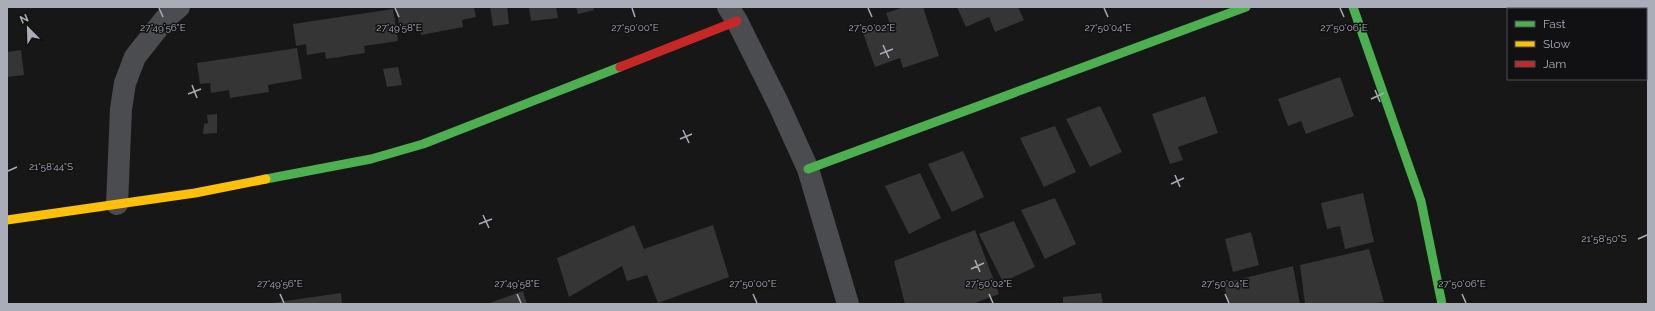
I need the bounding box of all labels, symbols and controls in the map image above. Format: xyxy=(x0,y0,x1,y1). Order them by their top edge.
north arrow xyxy=(8,8,48,48)
legend xyxy=(1507,8,1647,80)
text: N xyxy=(18,12,31,27)
text: Fast xyxy=(1543,17,1566,31)
text: 27°49'56"E xyxy=(140,22,186,33)
text: 27°49'58"E xyxy=(376,22,422,33)
text: 27°50'00"E xyxy=(611,22,659,33)
text: 27°50'02"E xyxy=(849,22,895,33)
text: 27°50'04"E xyxy=(1084,22,1132,33)
text: 27°50'06"E xyxy=(1320,22,1368,33)
text: Slow xyxy=(1543,37,1570,51)
text: Jam xyxy=(1543,57,1566,71)
text: 21°58'44"S xyxy=(29,161,73,172)
text: 21°58'50"S xyxy=(1581,233,1627,244)
text: 27°49'56"E xyxy=(257,278,303,289)
text: 27°49'58"E xyxy=(494,278,540,289)
text: 27°50'00"E xyxy=(729,278,777,289)
text: 27°50'02"E xyxy=(966,278,1012,289)
text: 27°50'04"E xyxy=(1201,278,1249,289)
text: 27°50'06"E xyxy=(1438,278,1486,289)

